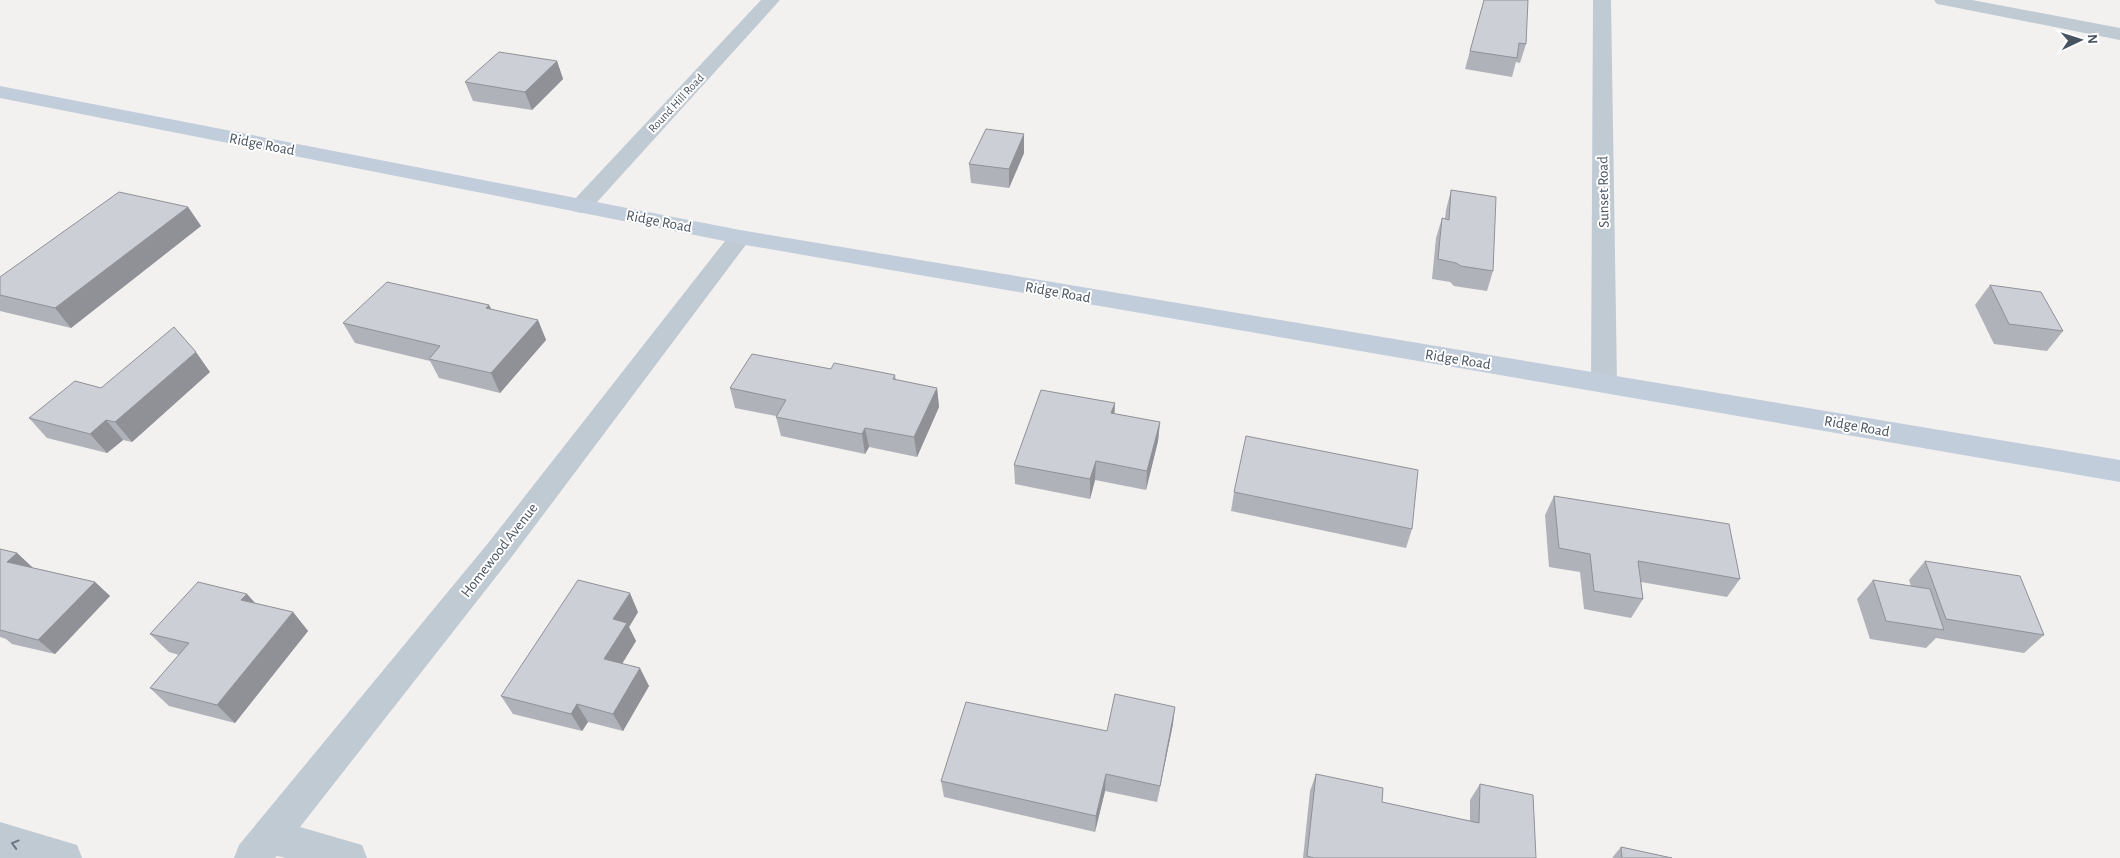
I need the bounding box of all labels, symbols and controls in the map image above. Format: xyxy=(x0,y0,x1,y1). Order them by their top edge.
north arrow xyxy=(2055,15,2105,65)
text: N xyxy=(2085,34,2099,45)
street label: Round Hill Road xyxy=(646,71,706,135)
street label: Ridge Road xyxy=(228,131,296,158)
street label: Sunset Road xyxy=(1595,156,1612,228)
street label: Ridge Road xyxy=(625,208,693,235)
street label: Ridge Road xyxy=(1024,279,1092,306)
street label: Ridge Road xyxy=(1424,347,1492,372)
street label: Ridge Road xyxy=(1823,413,1891,440)
street label: Homewood Avenue xyxy=(458,500,541,600)
one-way arrow xyxy=(11,840,20,850)

